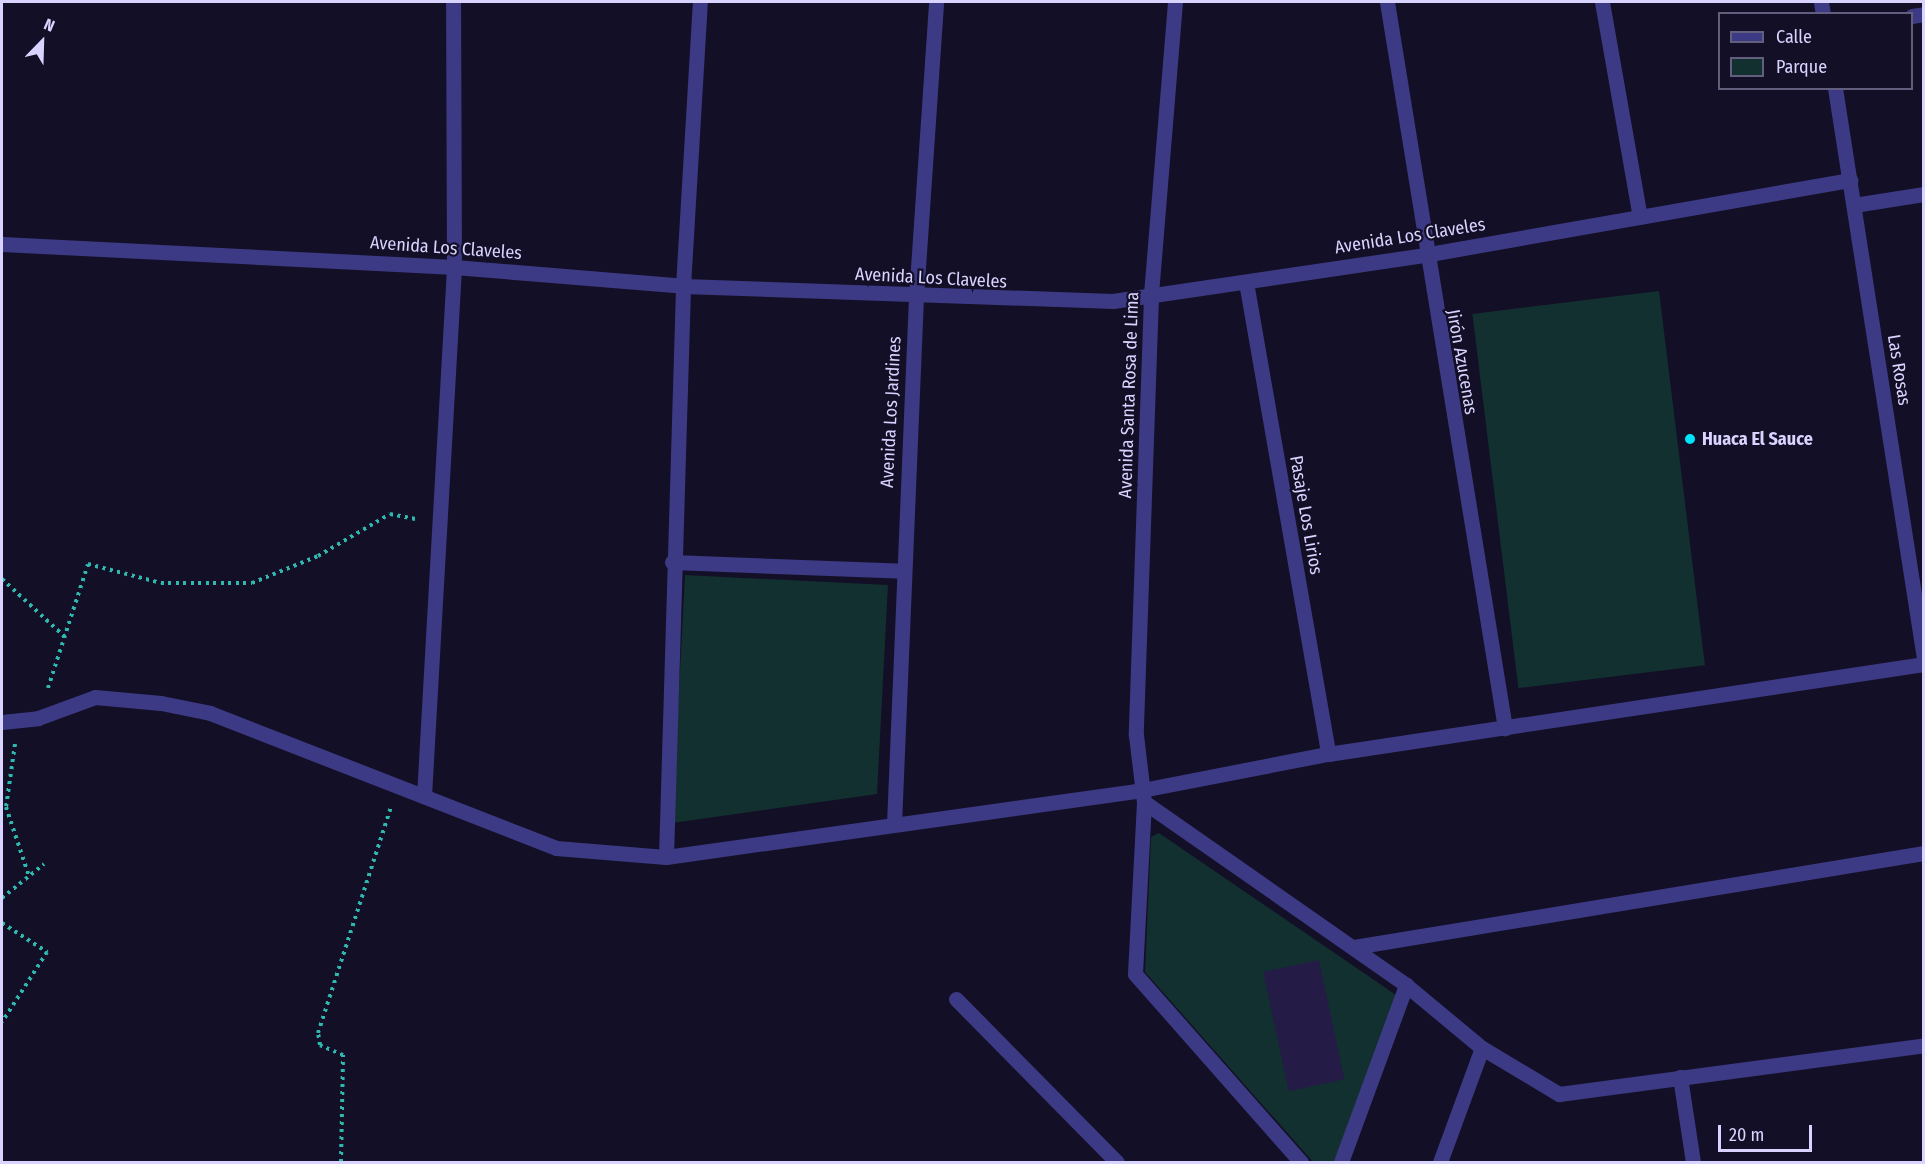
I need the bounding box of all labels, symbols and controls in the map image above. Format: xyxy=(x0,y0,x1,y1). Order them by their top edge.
north arrow xyxy=(12,12,72,72)
legend xyxy=(1718,12,1913,90)
text: N xyxy=(41,14,57,36)
text: Calle xyxy=(1776,26,1812,48)
text: Parque xyxy=(1776,56,1827,78)
street label: Avenida Los Claveles xyxy=(1333,213,1487,259)
street label: Avenida Los Claveles xyxy=(369,232,523,264)
street label: Avenida Los Claveles xyxy=(854,263,1008,293)
street label: Avenida Santa Rosa de Lima xyxy=(1115,291,1143,499)
street label: Jirón Azucenas xyxy=(1442,308,1482,416)
street label: Las Rosas xyxy=(1883,333,1915,407)
street label: Avenida Los Jardines xyxy=(876,336,906,488)
place label: Huaca El Sauce xyxy=(1702,428,1813,450)
marker: Huaca El Sauce xyxy=(1683,432,1697,446)
street label: Pasaje Los Lirios xyxy=(1285,454,1327,576)
scale bar xyxy=(1721,1113,1816,1151)
text: 20 m xyxy=(1729,1124,1764,1146)

